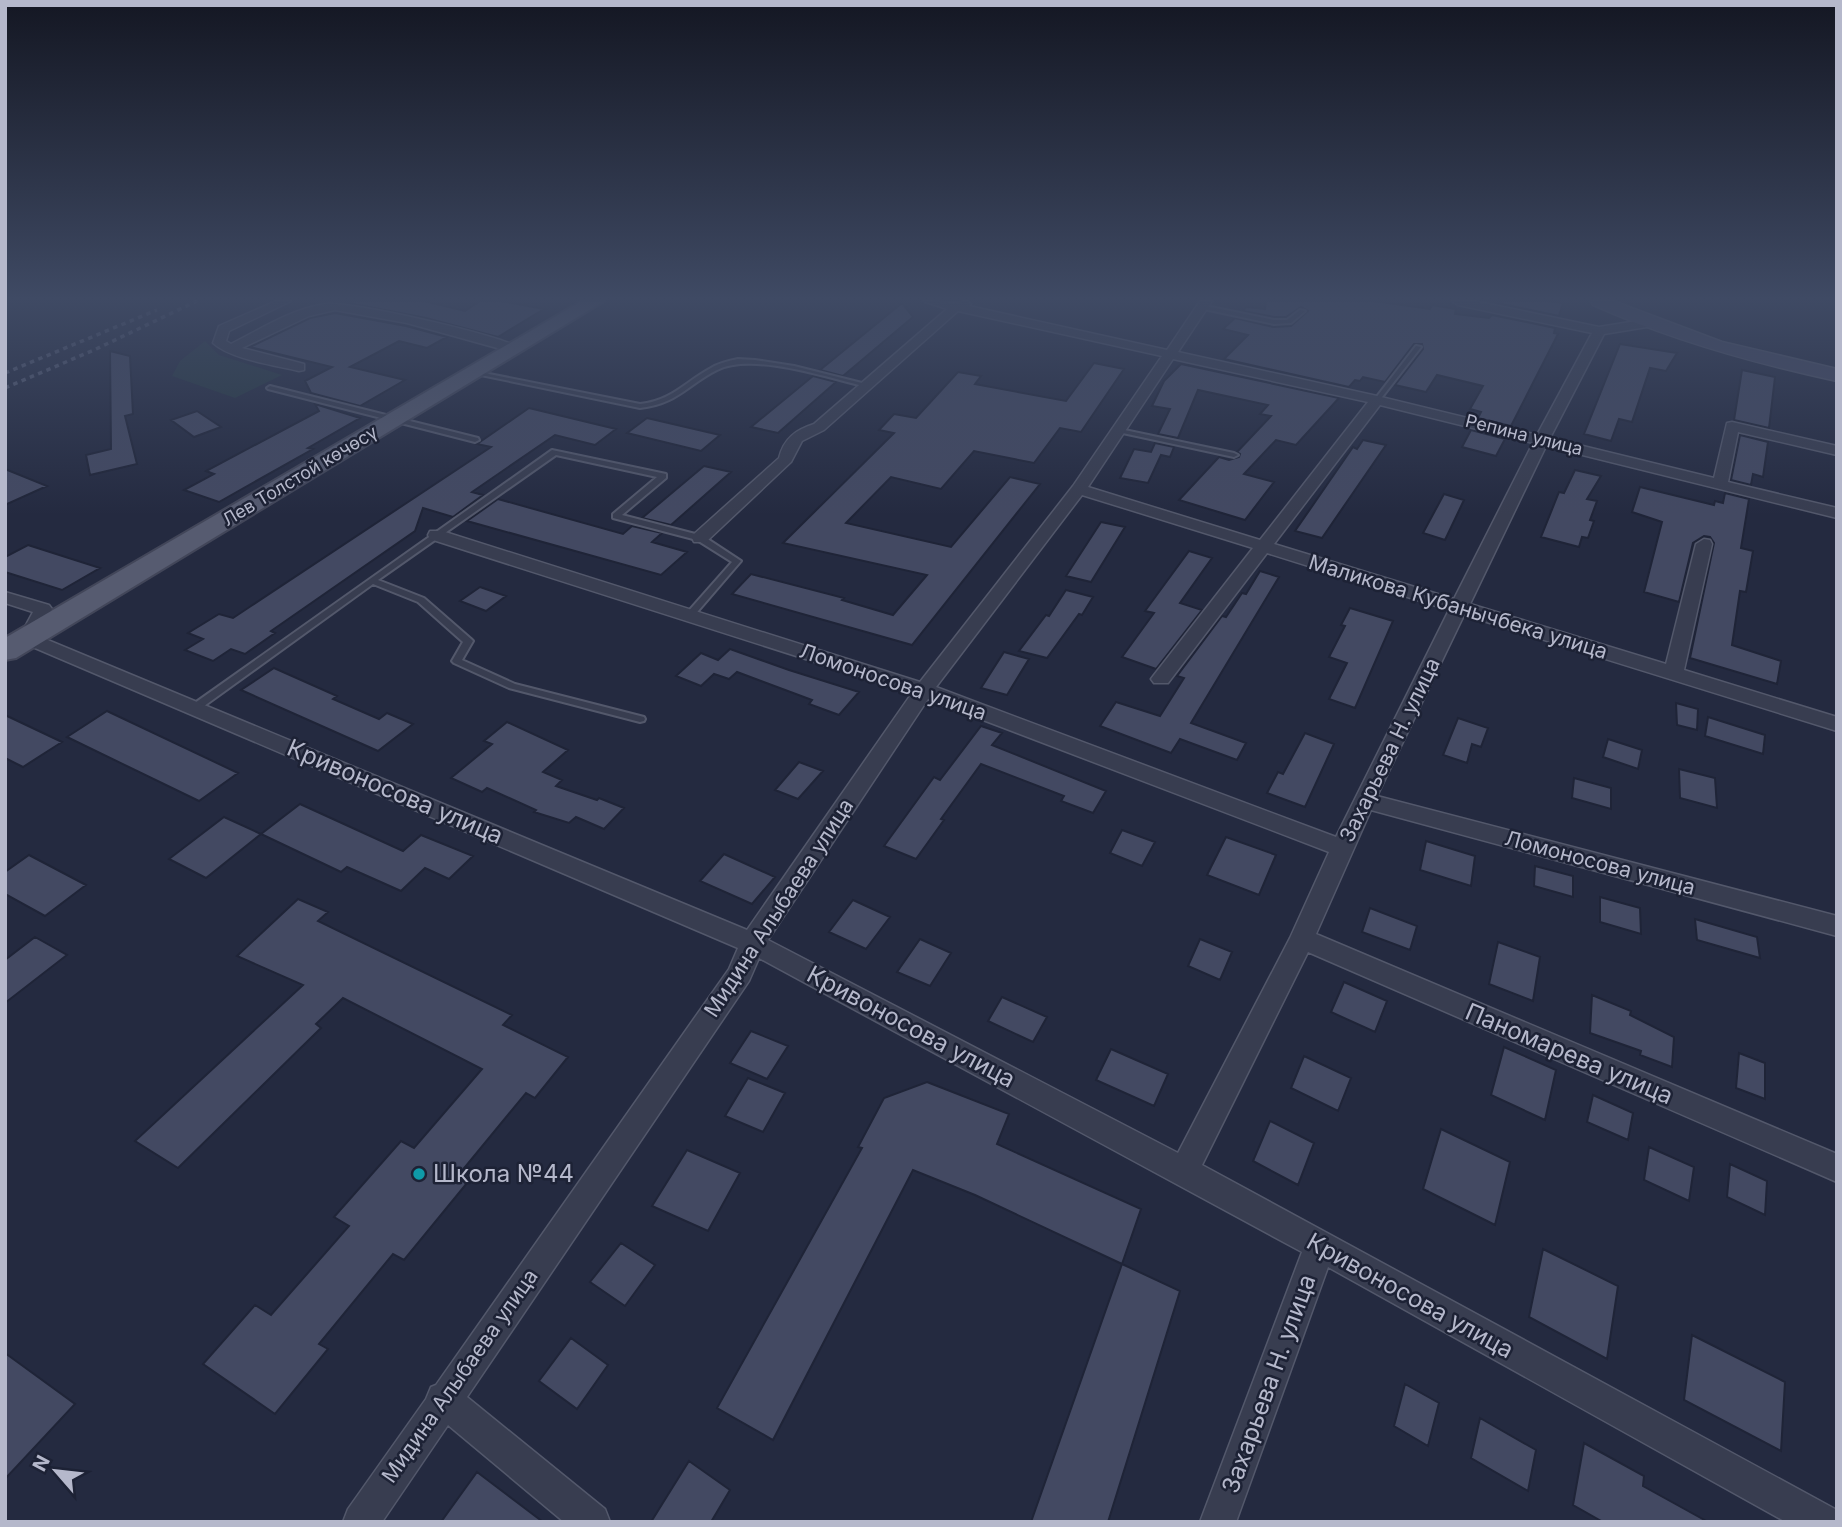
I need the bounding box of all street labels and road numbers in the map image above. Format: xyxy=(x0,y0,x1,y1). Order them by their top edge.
street label: Репина улица xyxy=(1463,410,1585,459)
street label: Лев Толстой көчөсү xyxy=(218,421,381,530)
street label: Маликова Кубанычбека улица xyxy=(1306,549,1611,664)
street label: Ломоносова улица xyxy=(796,638,990,725)
street label: Захарьева Н. улица xyxy=(1334,654,1445,846)
street label: Кривоносова улица xyxy=(283,733,507,850)
street label: Мидина Алыбаева улица xyxy=(699,794,858,1021)
street label: Ломоносова улица xyxy=(1502,825,1698,900)
street label: Кривоносова улица xyxy=(802,959,1020,1094)
street label: Паномарева улица xyxy=(1461,997,1677,1110)
street label: Кривоносова улица xyxy=(1302,1227,1519,1364)
street label: Мидина Алыбаева улица xyxy=(376,1264,543,1487)
street label: Захарьева Н. улица xyxy=(1215,1271,1322,1497)

